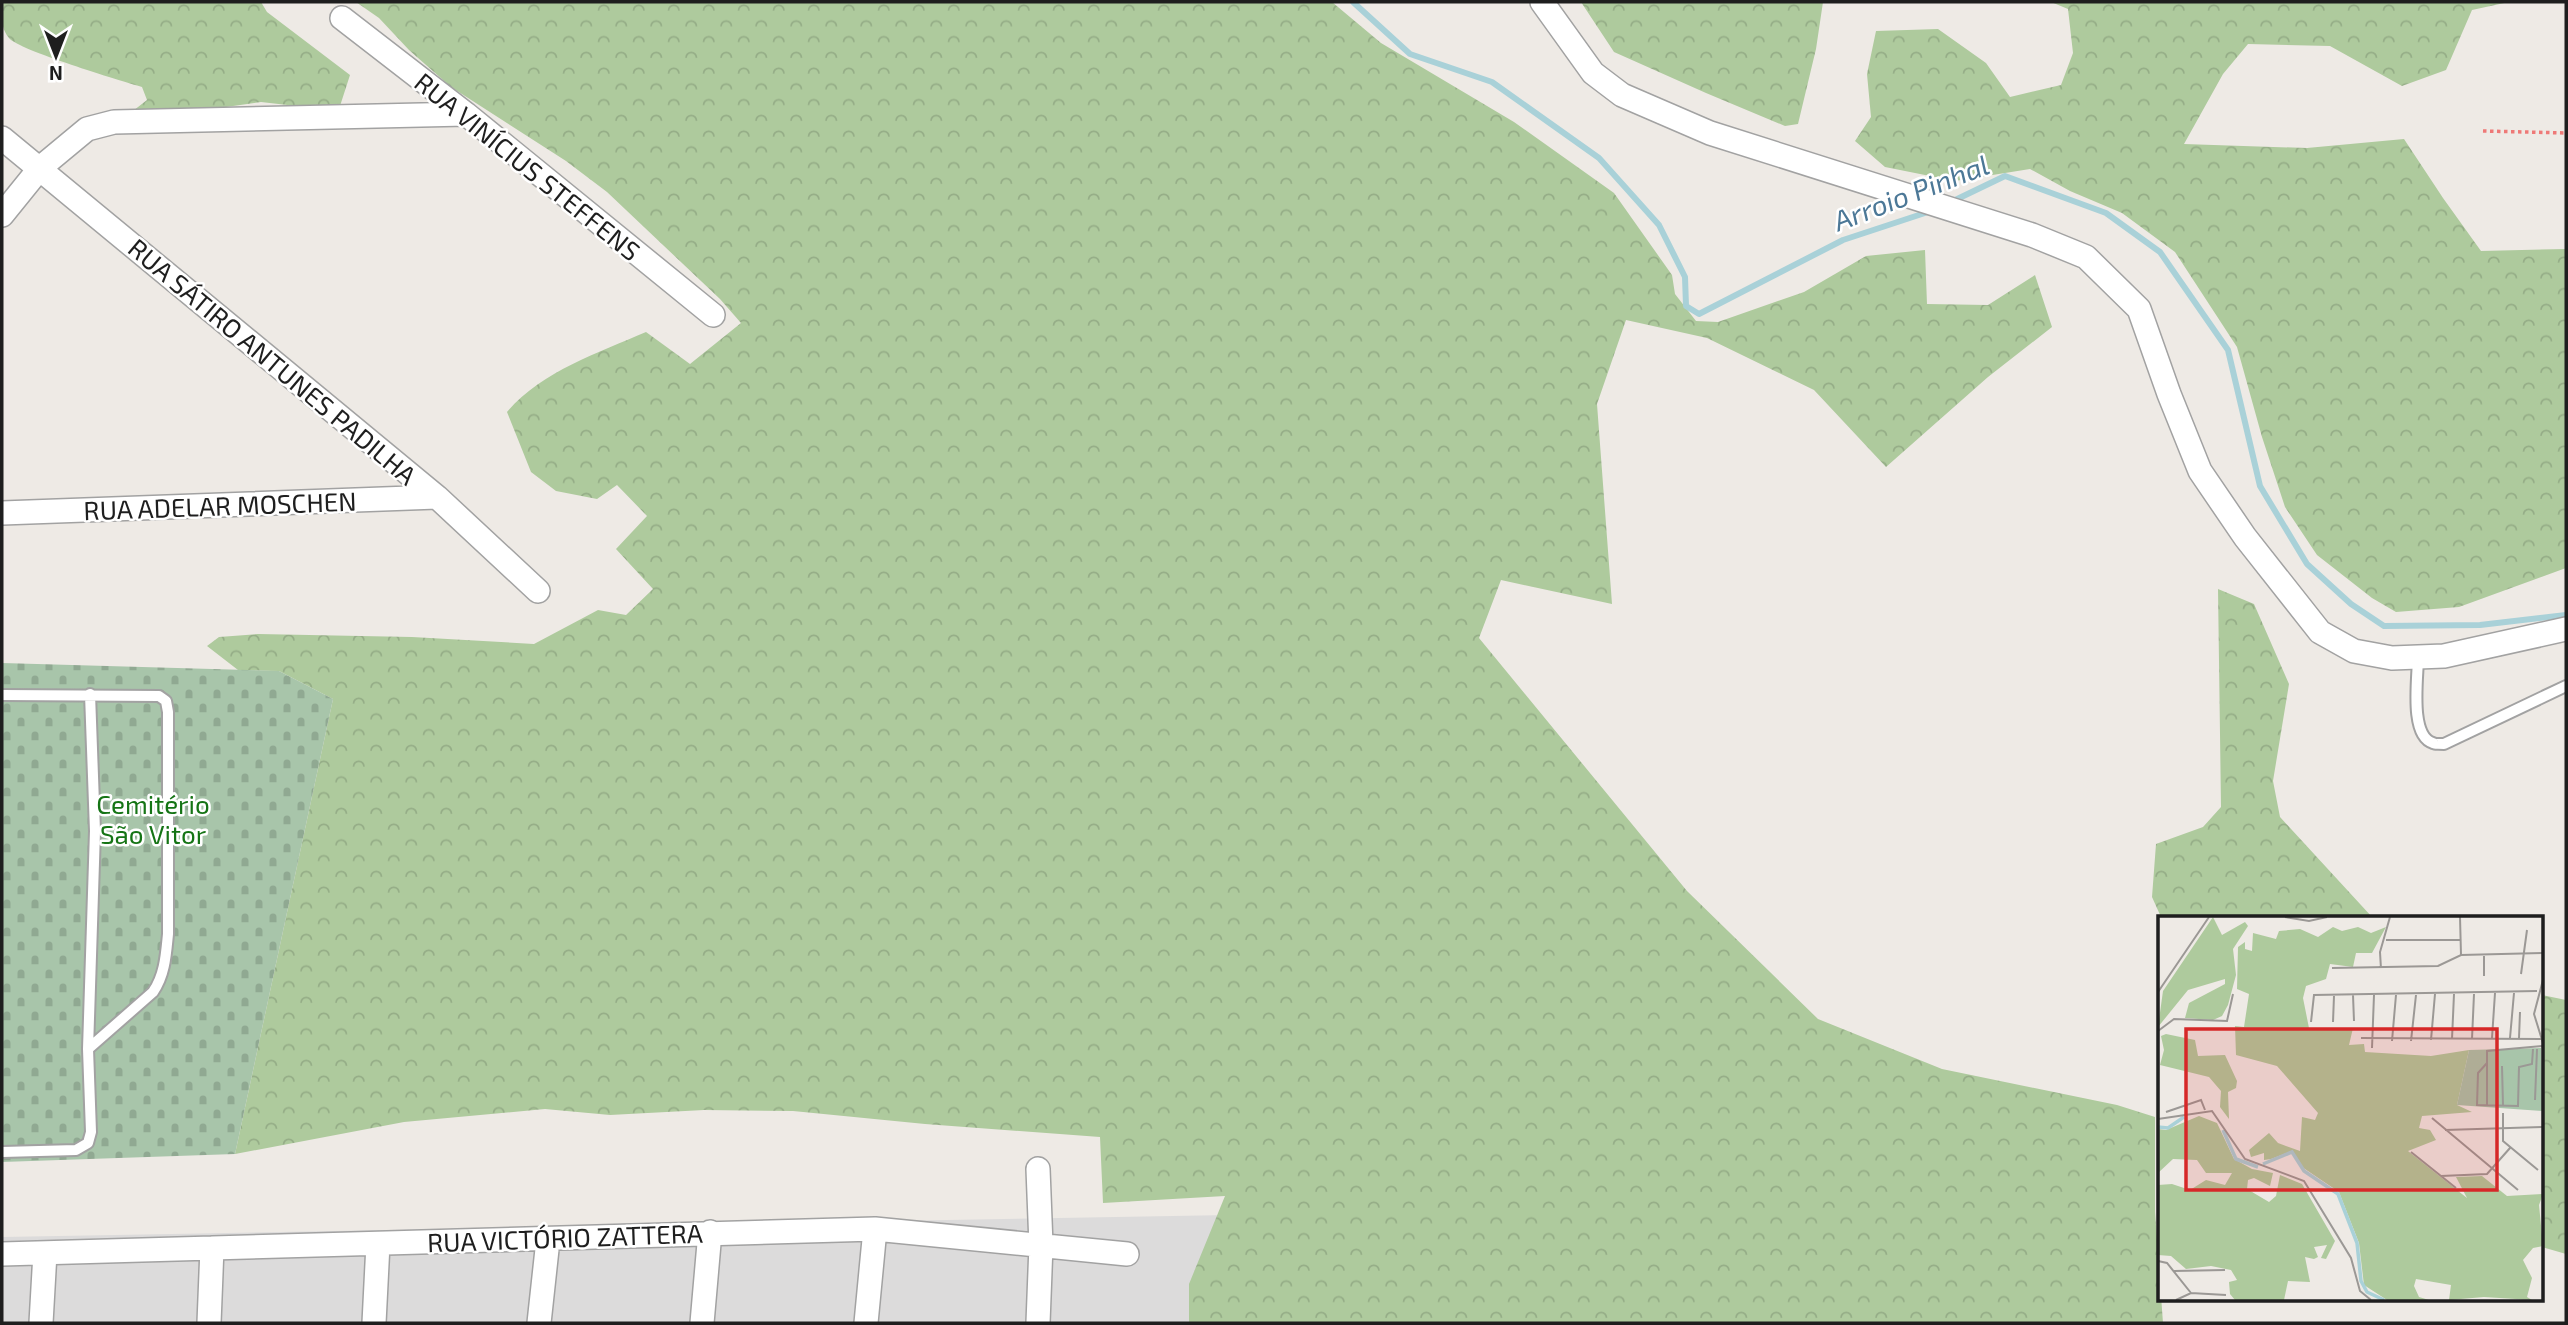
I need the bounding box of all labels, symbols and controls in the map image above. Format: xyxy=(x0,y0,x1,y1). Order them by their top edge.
north arrow xyxy=(21,21,91,91)
text: N xyxy=(49,62,63,85)
street label: RUA VINÍCIUS STEFFENS xyxy=(409,66,647,266)
water label: Arroio Pinhal xyxy=(1827,147,1994,238)
street label: RUA SÁTIRO ANTUNES PADILHA xyxy=(123,231,423,491)
street label: RUA ADELAR MOSCHEN xyxy=(83,485,357,525)
park label: Cemitério São Vitor xyxy=(96,788,210,849)
inset map xyxy=(2158,916,2544,1300)
street label: RUA VICTÓRIO ZATTERA xyxy=(427,1217,703,1257)

